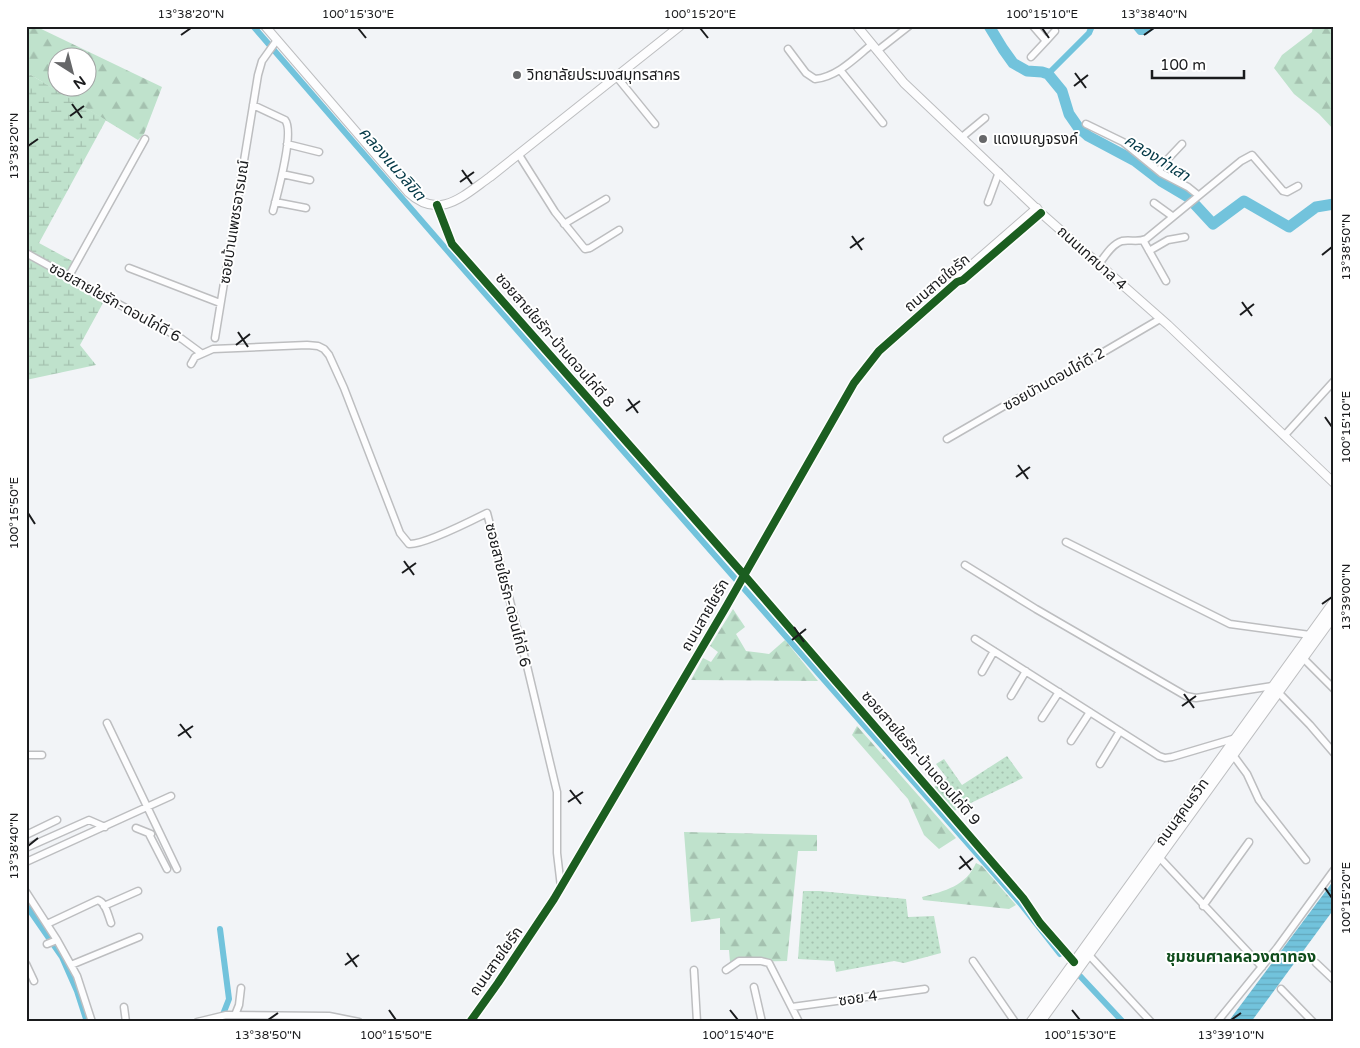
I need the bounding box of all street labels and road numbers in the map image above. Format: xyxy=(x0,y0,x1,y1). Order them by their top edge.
street label: ซอยบ้านเพชรอารมณ์ xyxy=(215,159,253,285)
street label: ถนนเทศบาล 4 xyxy=(1053,222,1131,294)
street label: ถนนสายใยรัก xyxy=(901,250,973,316)
street label: ซอยสายใยรัก-ดอนไก่ดี 6 xyxy=(46,258,184,346)
street label: ซอยสายใยรัก-บ้านดอนไก่ดี 8 xyxy=(492,269,618,411)
street label: ซอยบัานดอนไก่ดี 2 xyxy=(1000,344,1108,414)
street label: ซอยสายใยรัก-ดอนไก่ดี 6 xyxy=(481,521,535,669)
street label: ถนนสายใยรัก xyxy=(677,576,733,654)
street label: ซอยสายใยรัก-บ้านดอนไก่ดี 9 xyxy=(858,687,984,829)
street label: ถนนสุคนธวิท xyxy=(1151,775,1213,849)
street label: ถนนสายใยรัก xyxy=(466,923,526,999)
street label: ซอย 4 xyxy=(837,986,879,1010)

